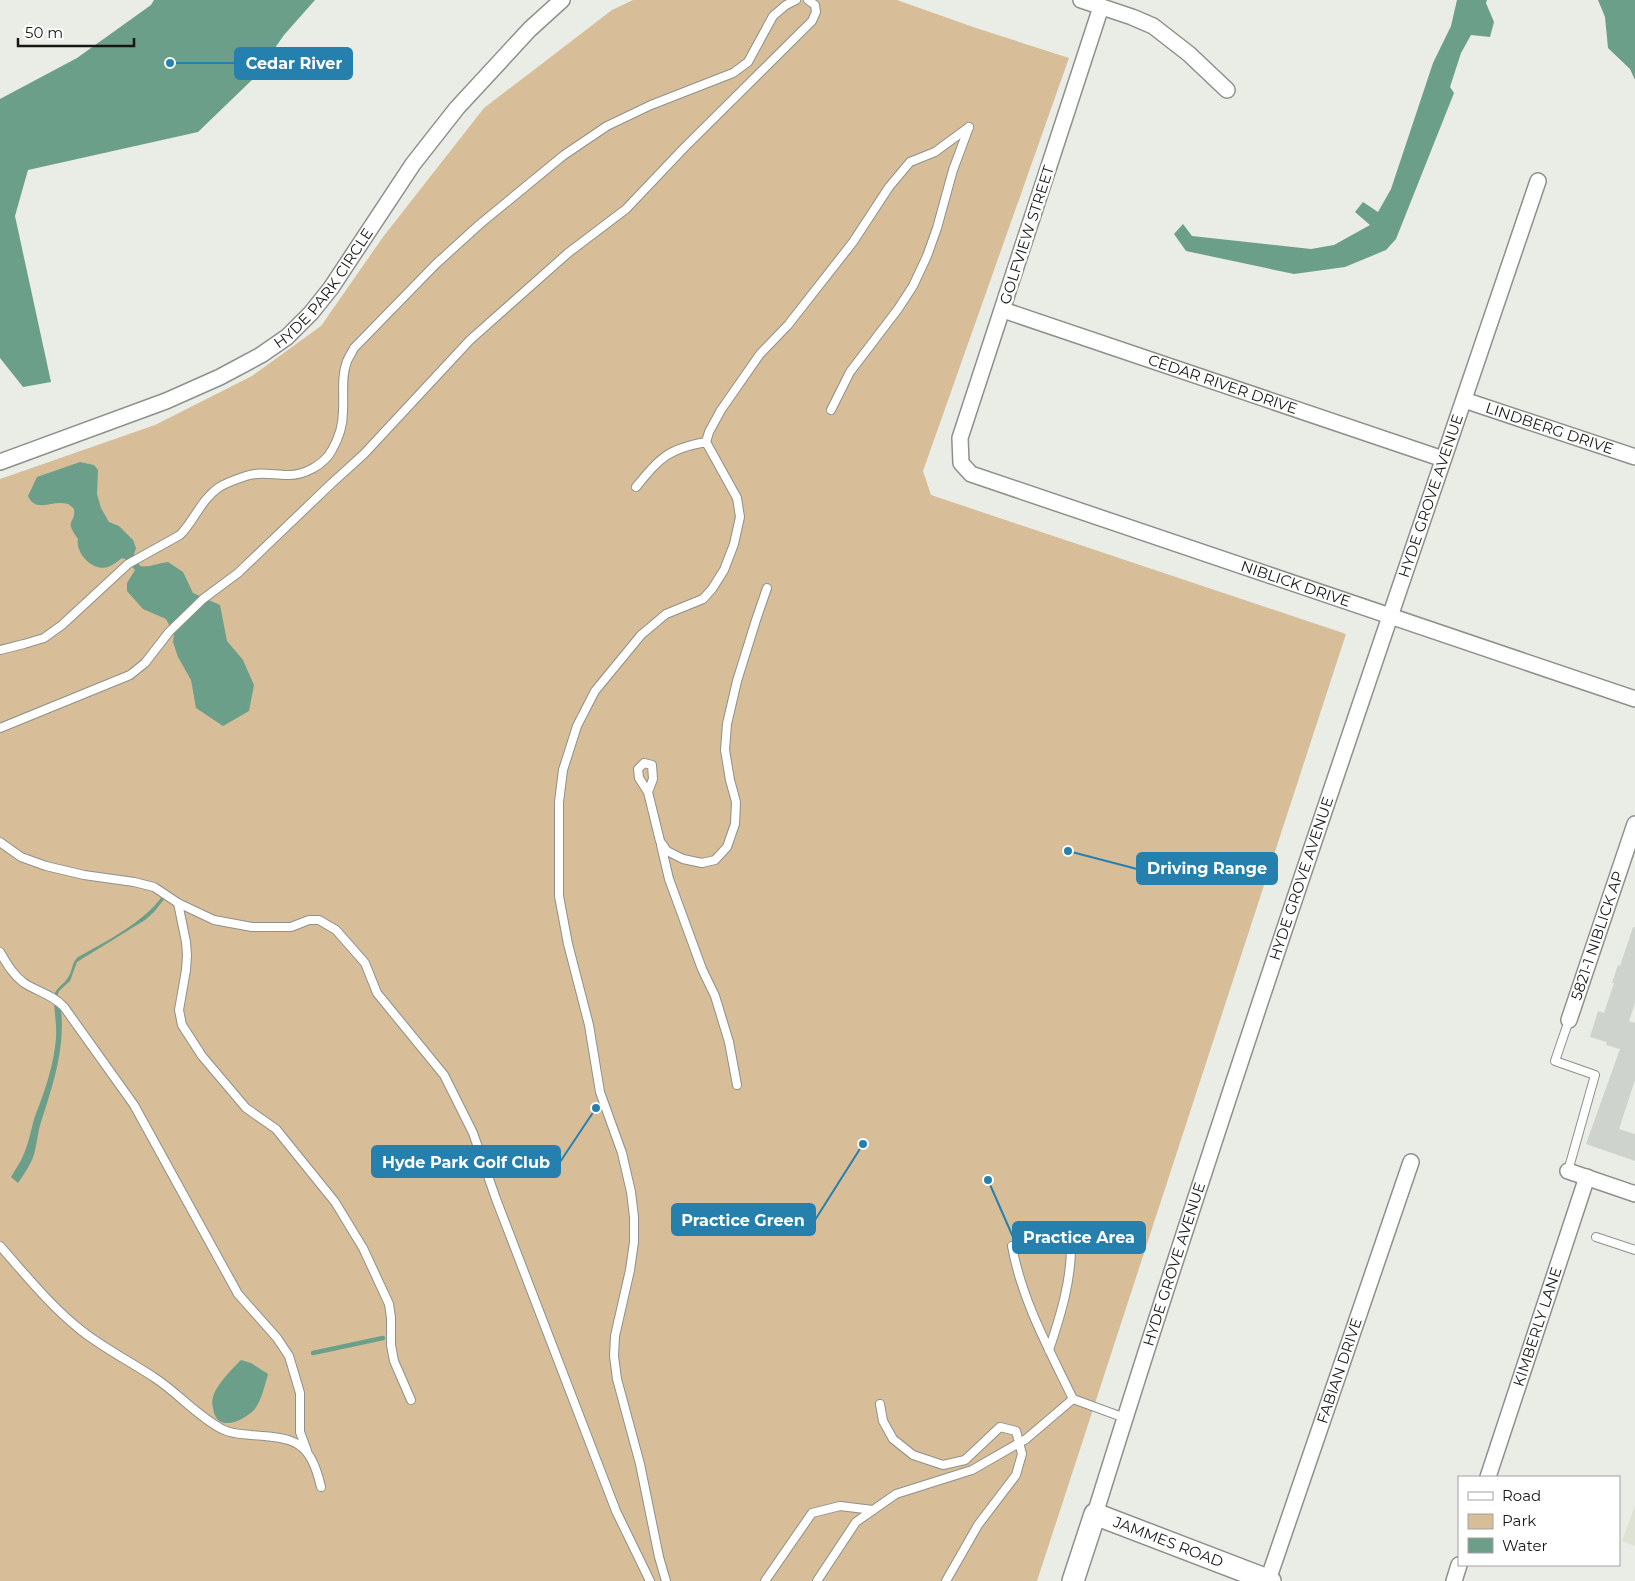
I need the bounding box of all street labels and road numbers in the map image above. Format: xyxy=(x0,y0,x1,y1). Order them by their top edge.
street label: GOLFVIEW STREET xyxy=(995,163,1058,307)
street label: HYDE PARK CIRCLE xyxy=(270,224,377,352)
street label: CEDAR RIVER DRIVE xyxy=(1146,350,1300,418)
street label: LINDBERG DRIVE xyxy=(1483,398,1616,458)
street label: HYDE GROVE AVENUE xyxy=(1394,412,1467,580)
street label: NIBLICK DRIVE xyxy=(1238,556,1353,611)
street label: HYDE GROVE AVENUE xyxy=(1265,794,1337,963)
street label: 5821-1 NIBLICK AP xyxy=(1566,868,1627,1003)
street label: HYDE GROVE AVENUE xyxy=(1139,1180,1209,1349)
street label: KIMBERLY LANE xyxy=(1508,1265,1566,1389)
street label: FABIAN DRIVE xyxy=(1312,1315,1366,1426)
street label: JAMMES ROAD xyxy=(1110,1512,1226,1571)

